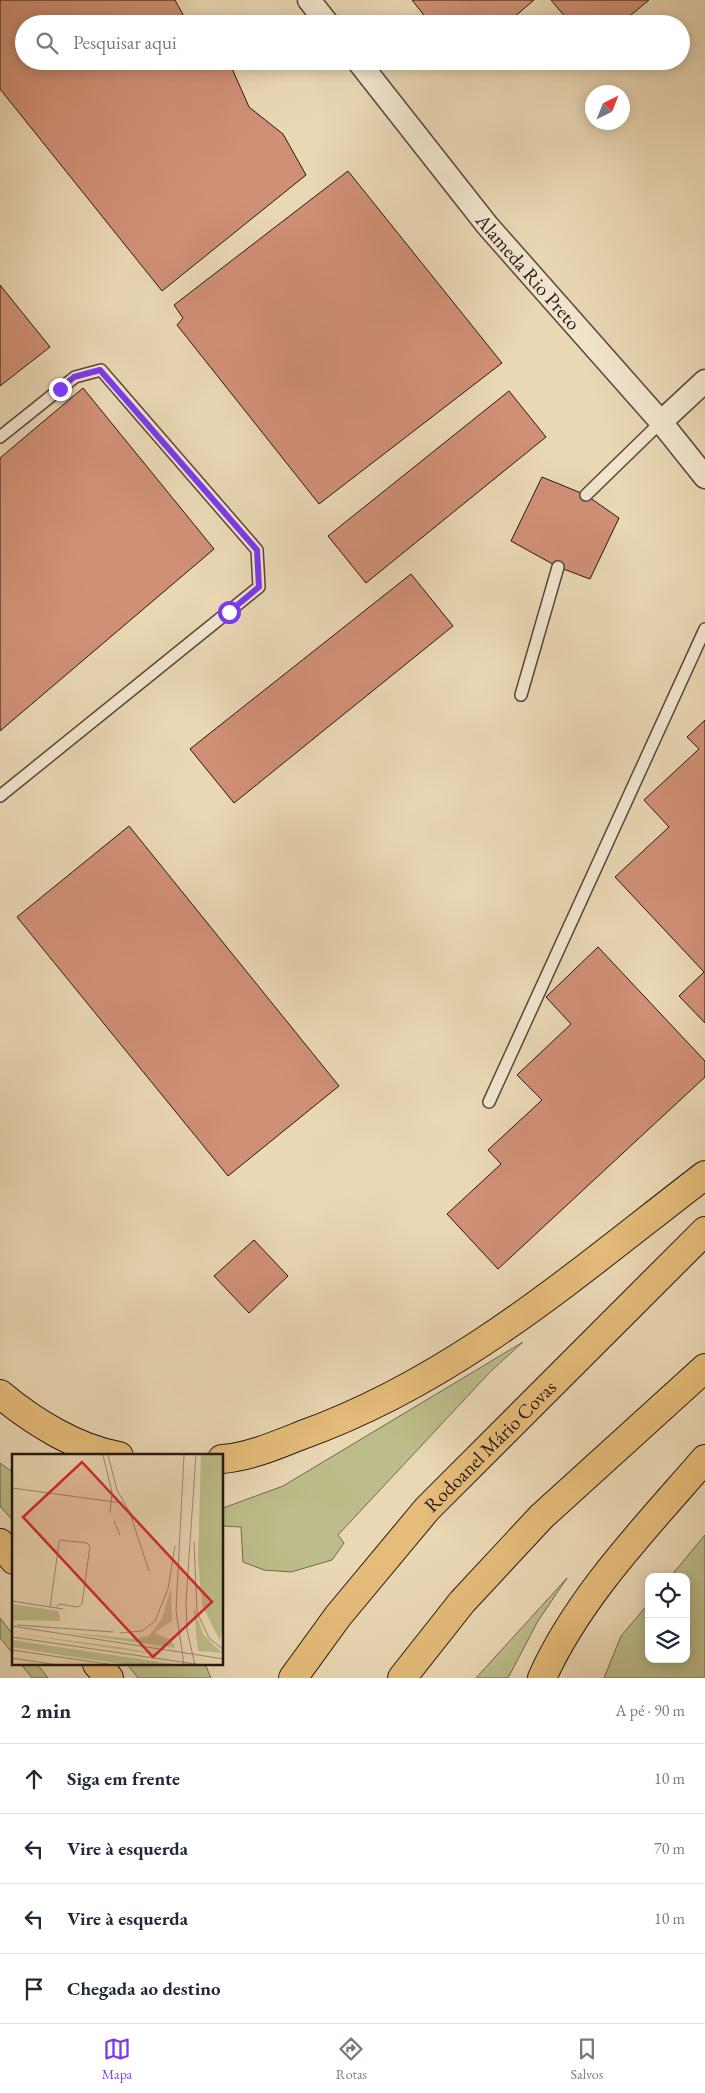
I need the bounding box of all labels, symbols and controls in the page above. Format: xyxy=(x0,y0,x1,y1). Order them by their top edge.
search box xyxy=(15,15,690,70)
icon: search xyxy=(33,29,61,57)
text: Pesquisar aqui xyxy=(73,30,177,55)
north arrow xyxy=(585,85,630,130)
street label: Alameda Rio Preto xyxy=(469,208,587,335)
route end xyxy=(49,378,72,401)
route start xyxy=(218,601,241,624)
street label: Rodoanel Mário Covas xyxy=(418,1374,562,1518)
inset map xyxy=(12,1454,224,1666)
map controls xyxy=(645,1573,690,1663)
button: locate xyxy=(645,1573,690,1618)
button: layers xyxy=(645,1618,690,1663)
text: 2 min xyxy=(20,1697,71,1724)
text: A pé · 90 m xyxy=(616,1700,685,1721)
icon: ahead xyxy=(20,1765,48,1793)
text: Siga em frente xyxy=(67,1766,180,1791)
text: 10 m xyxy=(654,1768,685,1789)
icon: left xyxy=(20,1835,48,1863)
text: Vire à esquerda xyxy=(67,1836,188,1861)
text: 70 m xyxy=(654,1838,685,1859)
icon: left xyxy=(20,1905,48,1933)
text: Vire à esquerda xyxy=(67,1906,188,1931)
text: 10 m xyxy=(654,1908,685,1929)
icon: arrive xyxy=(20,1975,48,2003)
text: Chegada ao destino xyxy=(67,1976,221,2001)
tab: Mapa xyxy=(102,2035,132,2083)
tab: Rotas xyxy=(336,2035,367,2083)
tab: Salvos xyxy=(571,2035,603,2083)

